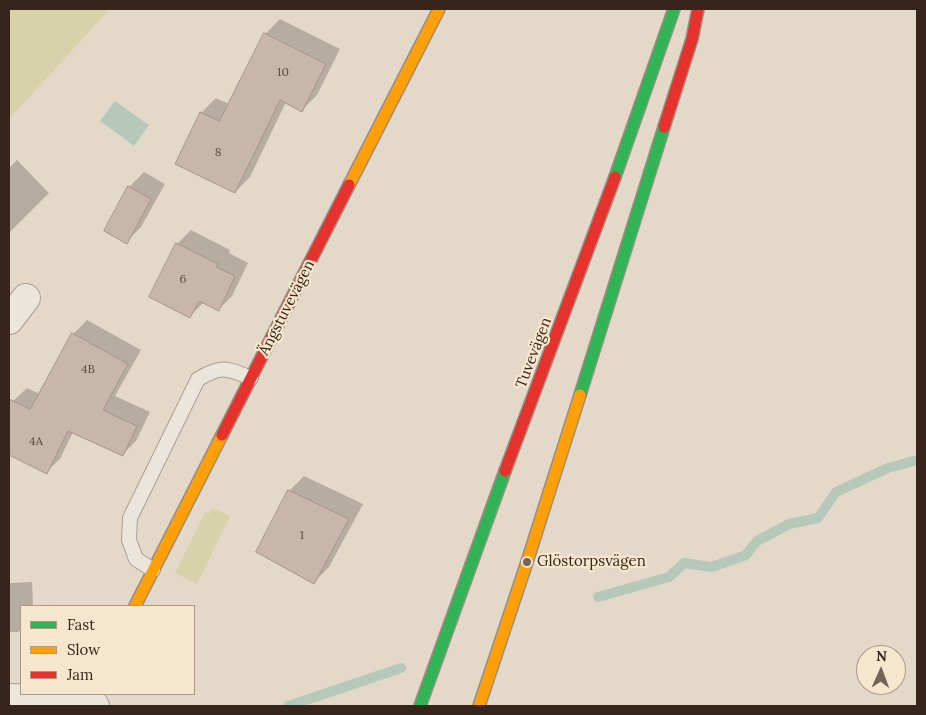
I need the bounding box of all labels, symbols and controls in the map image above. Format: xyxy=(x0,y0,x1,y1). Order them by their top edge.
house number: 10 xyxy=(277,66,289,80)
house number: 8 xyxy=(215,146,221,160)
street label: Ängstuvevägen xyxy=(255,257,319,359)
house number: 6 xyxy=(180,273,186,287)
street label: Tuvevägen xyxy=(512,315,556,391)
house number: 4B xyxy=(81,363,95,377)
house number: 4A xyxy=(29,435,43,449)
house number: 1 xyxy=(300,529,304,543)
place label: Glöstorpsvägen xyxy=(537,553,646,571)
marker: Glöstorpsvägen xyxy=(521,556,533,568)
legend xyxy=(20,605,195,695)
text: Fast xyxy=(67,615,95,634)
text: Slow xyxy=(67,640,100,659)
north arrow xyxy=(856,645,906,695)
text: N xyxy=(876,647,887,665)
text: Jam xyxy=(67,665,94,684)

